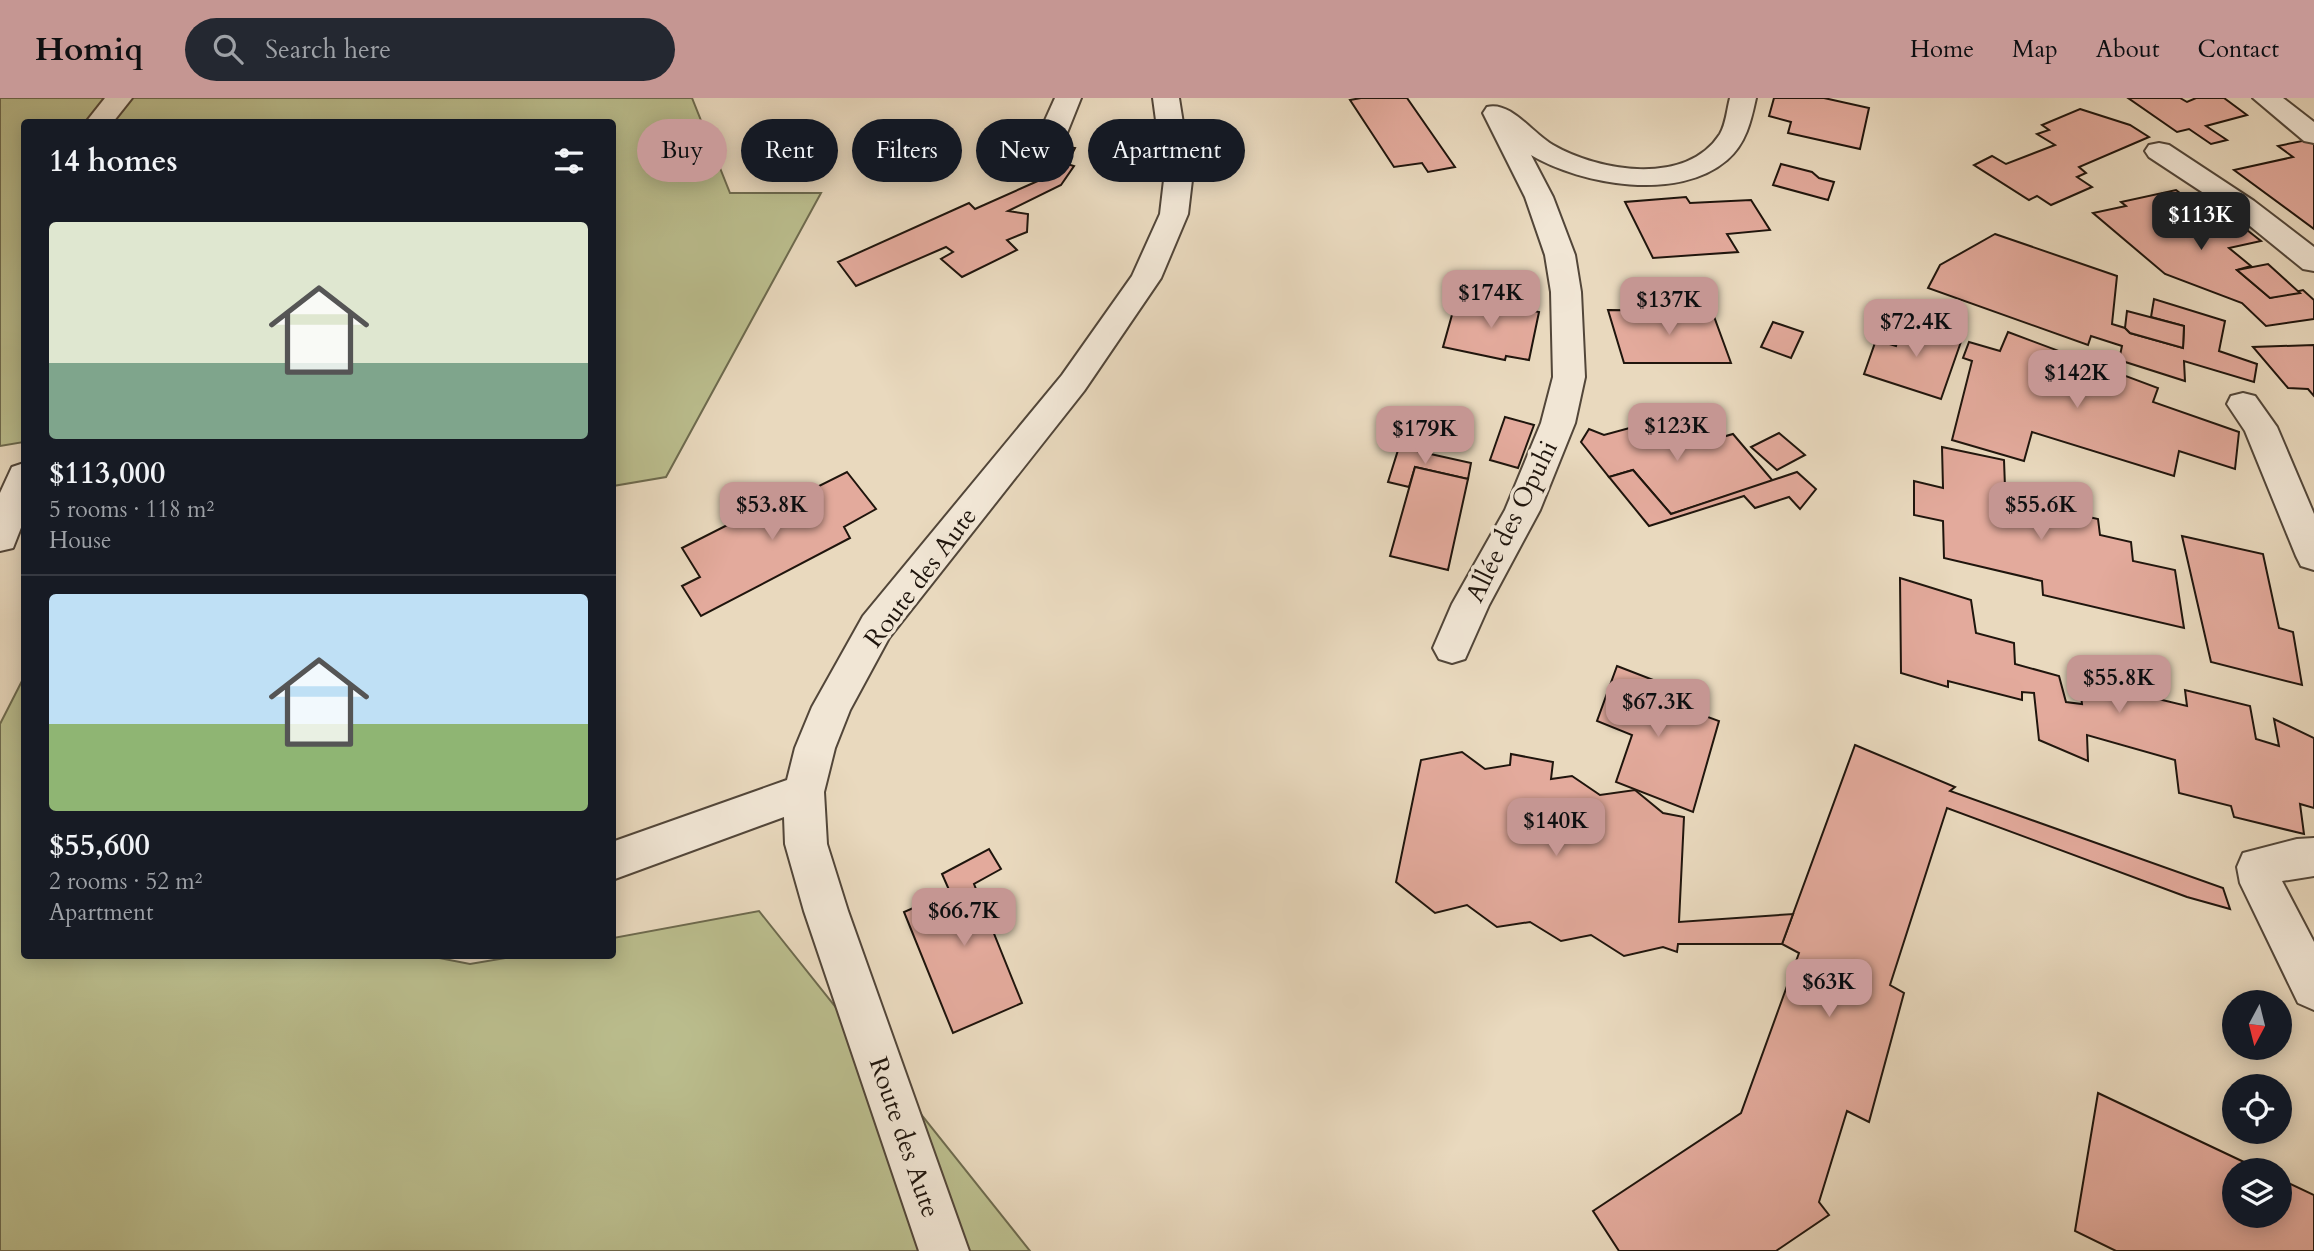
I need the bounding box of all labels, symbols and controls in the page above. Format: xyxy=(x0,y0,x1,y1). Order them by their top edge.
search box xyxy=(185,18,675,81)
text: Homiq xyxy=(35,27,143,72)
icon: search xyxy=(209,30,247,68)
text: Search here xyxy=(265,32,391,67)
text: Home xyxy=(1910,33,1974,66)
text: Map xyxy=(2012,33,2058,66)
text: About xyxy=(2096,33,2160,66)
text: Contact xyxy=(2198,33,2279,66)
chip: Buy xyxy=(637,119,727,182)
chip: Rent xyxy=(741,119,838,182)
chip: Filters xyxy=(852,119,962,182)
chip: New xyxy=(976,119,1074,182)
chip: Apartment xyxy=(1088,119,1245,182)
text: 14 homes xyxy=(49,141,178,182)
icon: filters xyxy=(550,142,588,180)
pin: $113K xyxy=(2152,192,2250,252)
text: $113K xyxy=(2168,199,2234,230)
icon: home xyxy=(256,267,382,393)
pin: $174K xyxy=(1442,271,1540,330)
text: $174K xyxy=(1458,277,1524,308)
pin: $137K xyxy=(1620,278,1718,337)
text: $137K xyxy=(1636,284,1702,315)
pin: $72.4K xyxy=(1859,300,1973,359)
text: $72.4K xyxy=(1880,306,1952,337)
pin: $142K xyxy=(2028,350,2126,410)
text: $142K xyxy=(2044,357,2110,388)
pin: $123K xyxy=(1628,404,1726,463)
pin: $179K xyxy=(1376,406,1474,466)
text: $123K xyxy=(1644,410,1710,441)
text: $179K xyxy=(1392,413,1458,444)
street label: Allée des Opuhi xyxy=(1457,435,1566,608)
text: $113,000 xyxy=(49,453,165,494)
pin: $53.8K xyxy=(715,482,829,542)
pin: $55.6K xyxy=(1984,482,2098,542)
text: $53.8K xyxy=(736,489,808,520)
text: $55.6K xyxy=(2005,489,2077,520)
text: 5 rooms · 118 m² xyxy=(49,494,214,525)
street label: Route des Aute xyxy=(856,500,985,655)
text: House xyxy=(49,525,111,556)
icon: home xyxy=(256,639,382,765)
pin: $55.8K xyxy=(2062,656,2176,715)
text: $55.8K xyxy=(2083,662,2155,693)
pin: $67.3K xyxy=(1601,680,1715,739)
text: $67.3K xyxy=(1622,686,1694,717)
pin: $140K xyxy=(1507,798,1605,858)
text: $140K xyxy=(1523,805,1589,836)
text: $55,600 xyxy=(49,825,150,866)
text: 2 rooms · 52 m² xyxy=(49,866,202,897)
pin: $66.7K xyxy=(907,888,1021,948)
text: $66.7K xyxy=(928,895,1000,926)
text: Apartment xyxy=(49,897,153,928)
pin: $63K xyxy=(1788,960,1870,1019)
text: $63K xyxy=(1802,966,1856,997)
north arrow xyxy=(2222,990,2292,1060)
map controls xyxy=(2222,990,2292,1228)
street label: Route des Aute xyxy=(861,1052,948,1222)
button: locate xyxy=(2222,1074,2292,1144)
button: layers xyxy=(2222,1158,2292,1228)

